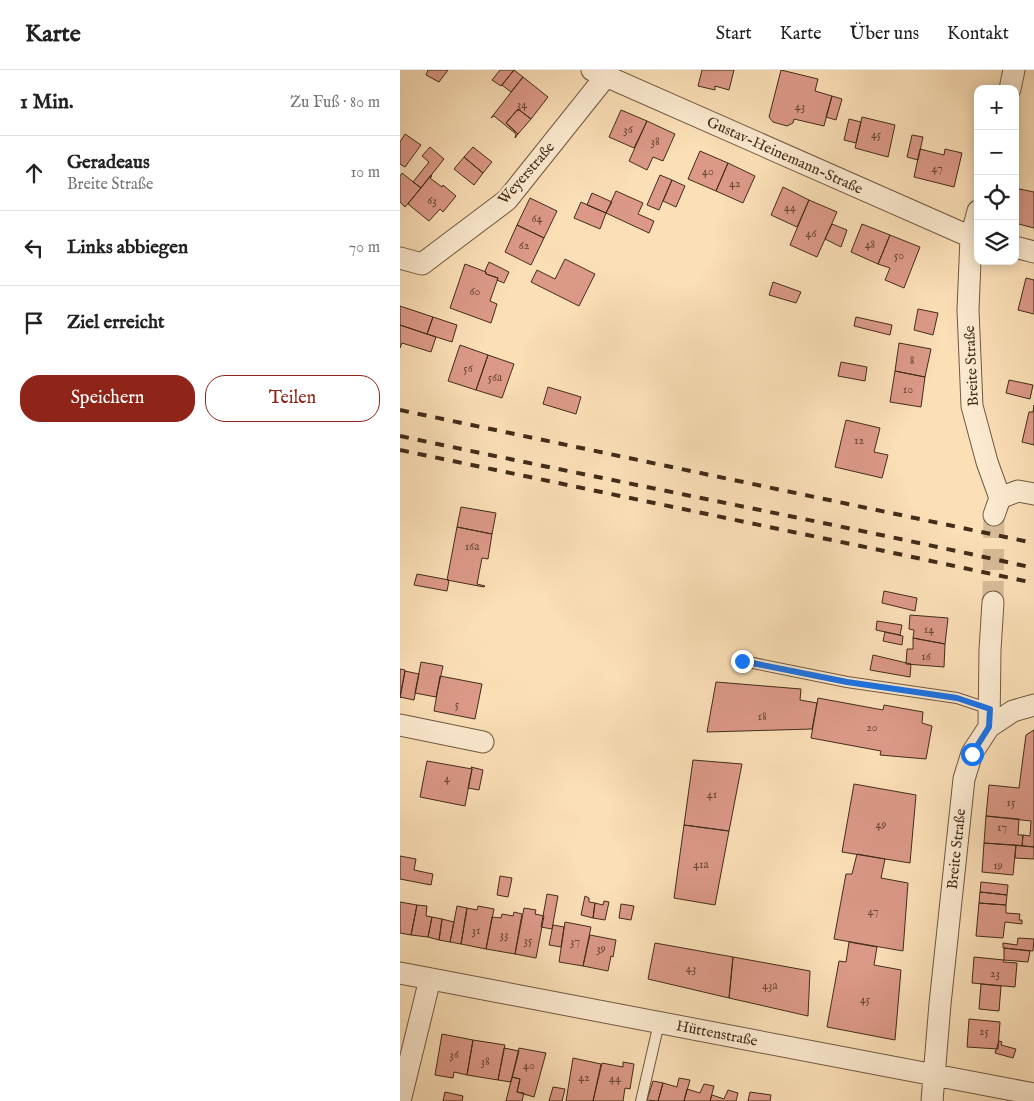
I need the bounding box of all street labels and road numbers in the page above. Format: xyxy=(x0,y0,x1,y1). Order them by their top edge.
street label: Gustav-Heinemann-Straße xyxy=(704,112,866,199)
street label: Weyerstraße xyxy=(494,138,559,209)
street label: Breite Straße xyxy=(960,325,983,407)
street label: Breite Straße xyxy=(943,808,970,890)
street label: Hüttenstraße xyxy=(675,1016,759,1051)

